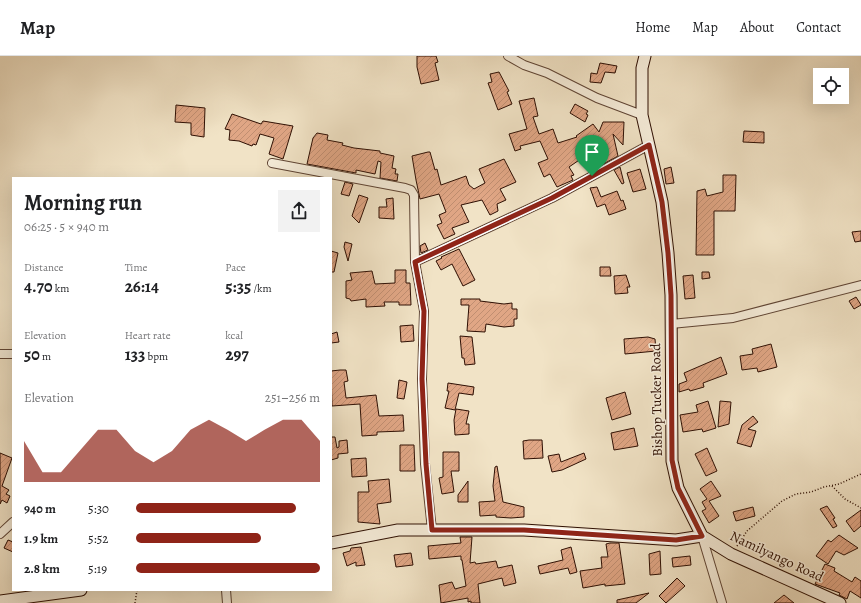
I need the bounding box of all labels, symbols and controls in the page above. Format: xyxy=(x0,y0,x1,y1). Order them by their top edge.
text: Map xyxy=(20,15,55,41)
text: Home xyxy=(635,18,670,37)
text: Map xyxy=(692,18,718,37)
text: About xyxy=(740,18,774,37)
text: Contact xyxy=(796,18,841,37)
map controls xyxy=(813,68,849,104)
button: locate xyxy=(813,68,849,104)
pin xyxy=(575,135,609,176)
icon: arrive xyxy=(581,141,603,163)
text: Morning run xyxy=(24,188,142,218)
button: share xyxy=(278,190,320,232)
text: 06:25 · 5 × 940 m xyxy=(24,218,109,235)
text: Distance xyxy=(24,260,63,275)
text: Time xyxy=(125,260,148,275)
text: Pace xyxy=(225,260,246,275)
text: 4.70 xyxy=(24,275,52,298)
text: 26:14 xyxy=(125,275,159,298)
text: 5:35 xyxy=(225,275,251,298)
text: km xyxy=(52,281,69,296)
text: /km xyxy=(251,281,272,296)
text: Elevation xyxy=(24,328,66,343)
text: Heart rate xyxy=(125,328,171,343)
text: kcal xyxy=(225,328,243,343)
text: 50 xyxy=(24,343,40,366)
text: 133 xyxy=(125,343,145,366)
text: 297 xyxy=(225,343,249,366)
street label: Bishop Tucker Road xyxy=(646,343,667,457)
text: m xyxy=(40,349,51,364)
text: bpm xyxy=(145,349,168,364)
text: Elevation xyxy=(24,389,74,406)
text: 251–256 m xyxy=(265,389,320,406)
text: 940 m xyxy=(24,500,56,517)
text: 5:30 xyxy=(88,500,109,517)
street label: Namilyango Road xyxy=(727,526,827,587)
text: 1.9 km xyxy=(24,530,58,547)
text: 5:52 xyxy=(88,530,108,547)
text: 2.8 km xyxy=(24,560,60,577)
text: 5:19 xyxy=(88,560,107,577)

